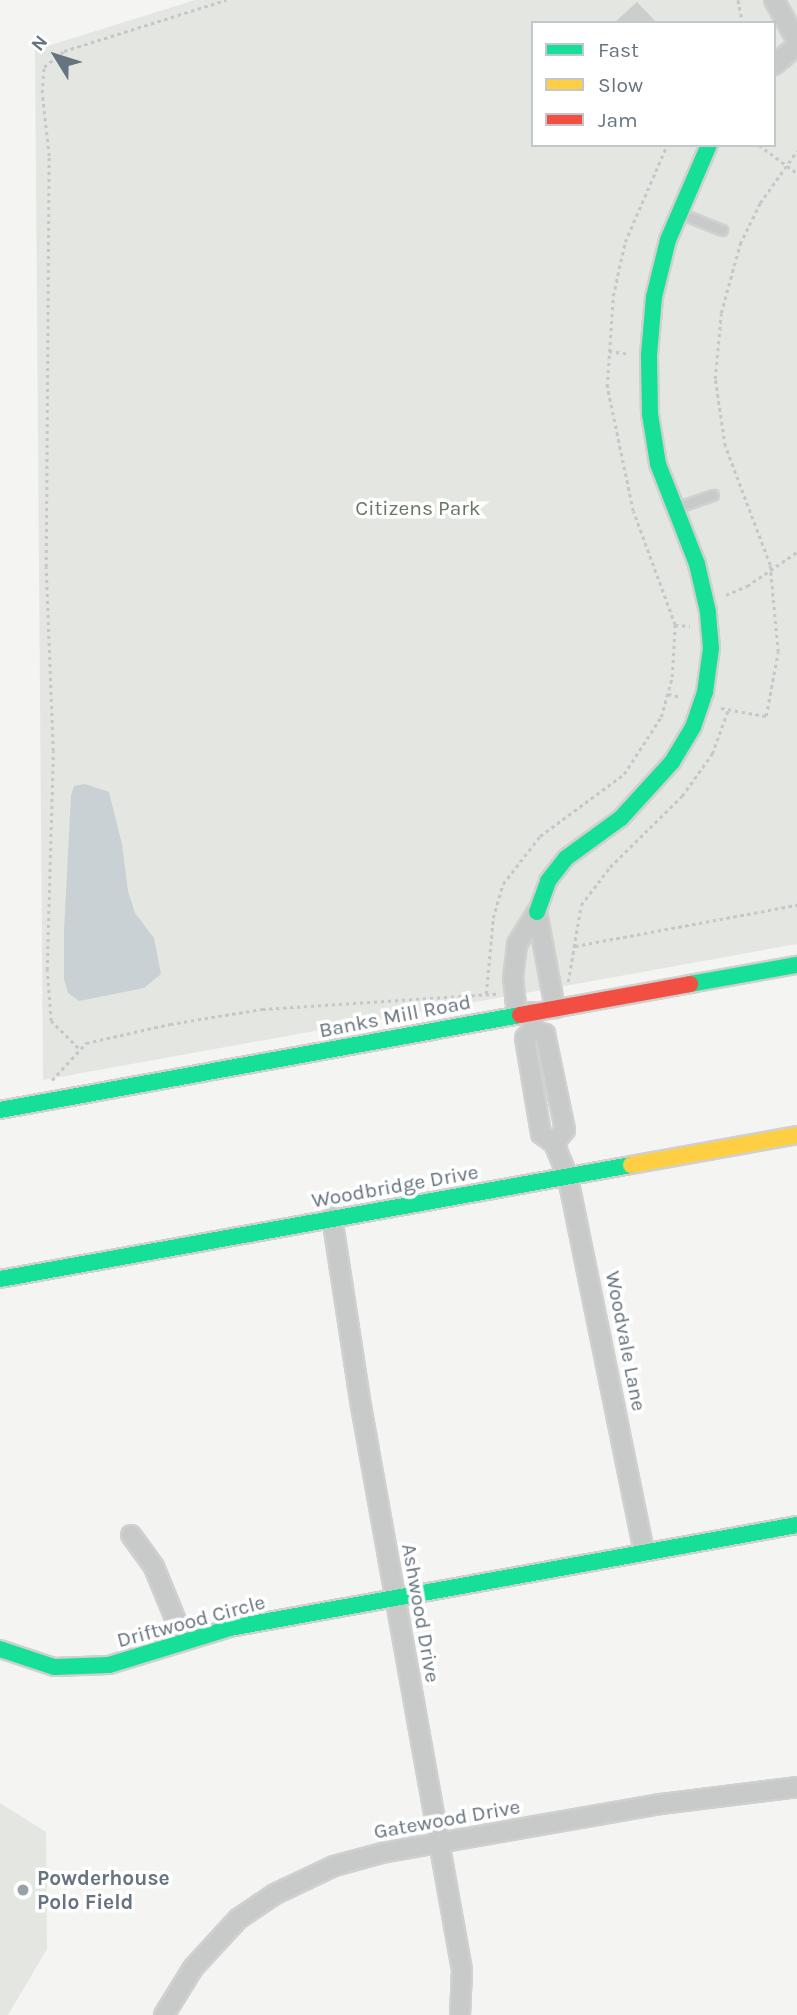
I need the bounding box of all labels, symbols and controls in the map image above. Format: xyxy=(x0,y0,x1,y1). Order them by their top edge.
north arrow xyxy=(21,21,91,91)
legend xyxy=(531,21,776,147)
text: N xyxy=(27,31,52,55)
text: Fast xyxy=(598,38,639,62)
text: Slow xyxy=(598,73,643,97)
text: Jam xyxy=(598,108,638,132)
park label: Citizens Park xyxy=(355,495,481,521)
street label: Banks Mill Road xyxy=(317,989,473,1043)
street label: Woodbridge Drive xyxy=(310,1159,480,1213)
street label: Woodvale Lane xyxy=(600,1269,652,1413)
street label: Ashwood Drive xyxy=(396,1542,446,1684)
street label: Driftwood Circle xyxy=(114,1589,268,1653)
street label: Gatewood Drive xyxy=(372,1794,522,1844)
place label: Powderhouse Polo Field xyxy=(37,1865,170,1915)
marker: Powderhouse Polo Field xyxy=(15,1882,31,1898)

